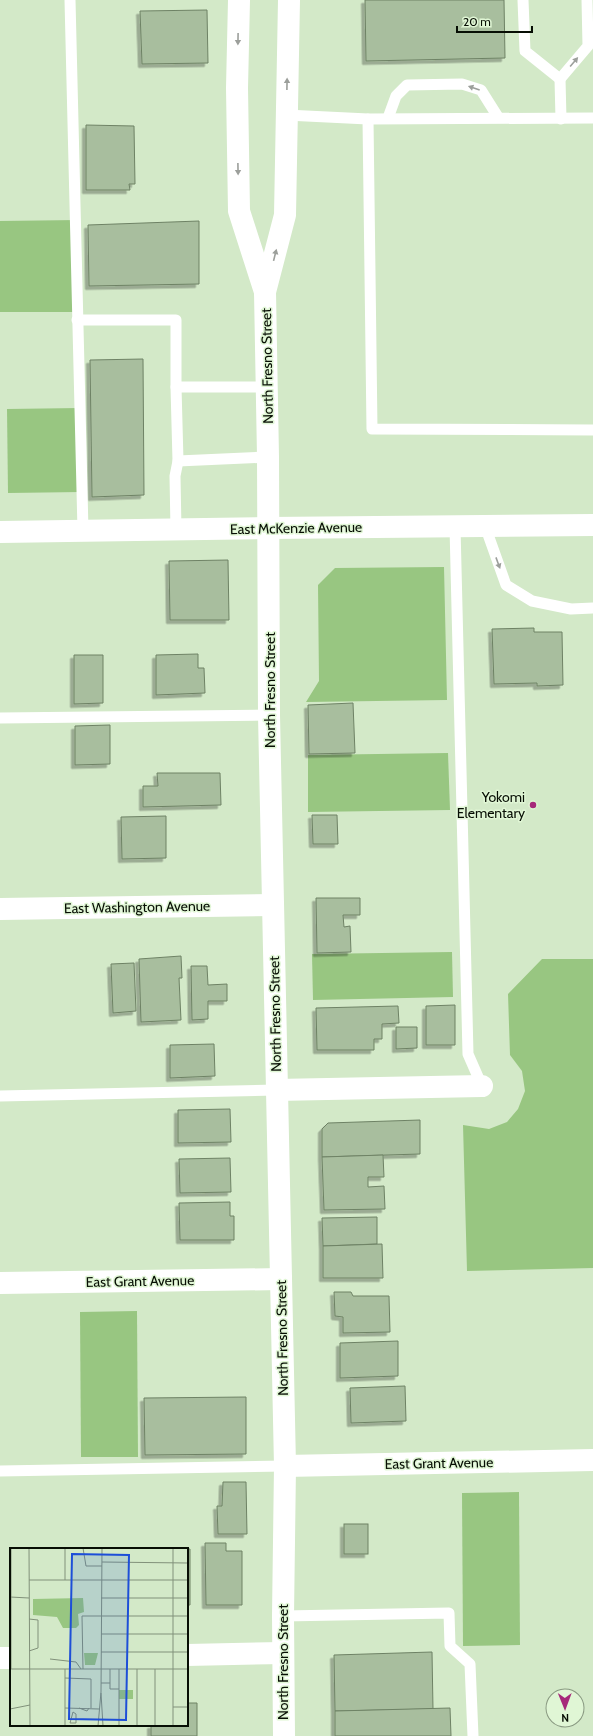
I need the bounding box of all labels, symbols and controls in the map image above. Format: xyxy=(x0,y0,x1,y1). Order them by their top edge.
scale bar xyxy=(457,8,532,34)
text: 20 m xyxy=(463,14,491,29)
one-way arrow xyxy=(235,33,242,45)
one-way arrow xyxy=(570,57,579,68)
one-way arrow xyxy=(284,77,290,90)
one-way arrow xyxy=(468,85,480,91)
one-way arrow xyxy=(235,163,241,176)
one-way arrow xyxy=(272,248,278,260)
street label: North Fresno Street xyxy=(257,308,277,424)
street label: East McKenzie Avenue xyxy=(230,518,362,538)
one-way arrow xyxy=(495,557,501,569)
street label: North Fresno Street xyxy=(261,632,279,748)
place label: Yokomi Elementary xyxy=(457,788,525,822)
marker: Yokomi Elementary xyxy=(528,800,538,810)
street label: East Washington Avenue xyxy=(64,897,210,917)
street label: North Fresno Street xyxy=(265,956,285,1072)
street label: East Grant Avenue xyxy=(86,1271,194,1291)
street label: North Fresno Street xyxy=(272,1280,292,1396)
street label: East Grant Avenue xyxy=(385,1453,493,1473)
inset map xyxy=(10,1548,188,1726)
street label: North Fresno Street xyxy=(274,1604,292,1720)
north arrow xyxy=(545,1688,585,1728)
text: N xyxy=(561,1711,569,1725)

